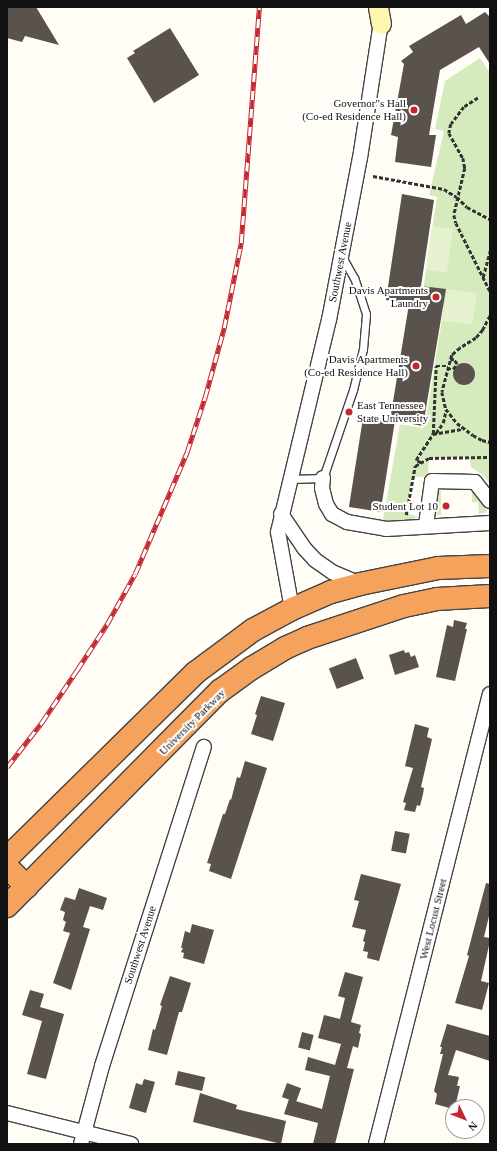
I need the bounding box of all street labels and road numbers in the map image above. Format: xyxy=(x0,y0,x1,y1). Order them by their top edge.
street label: Southwest Avenue xyxy=(326,221,354,303)
street label: University Parkway xyxy=(156,686,228,758)
street label: West Locust Street xyxy=(417,877,449,961)
street label: Southwest Avenue xyxy=(121,904,159,986)

